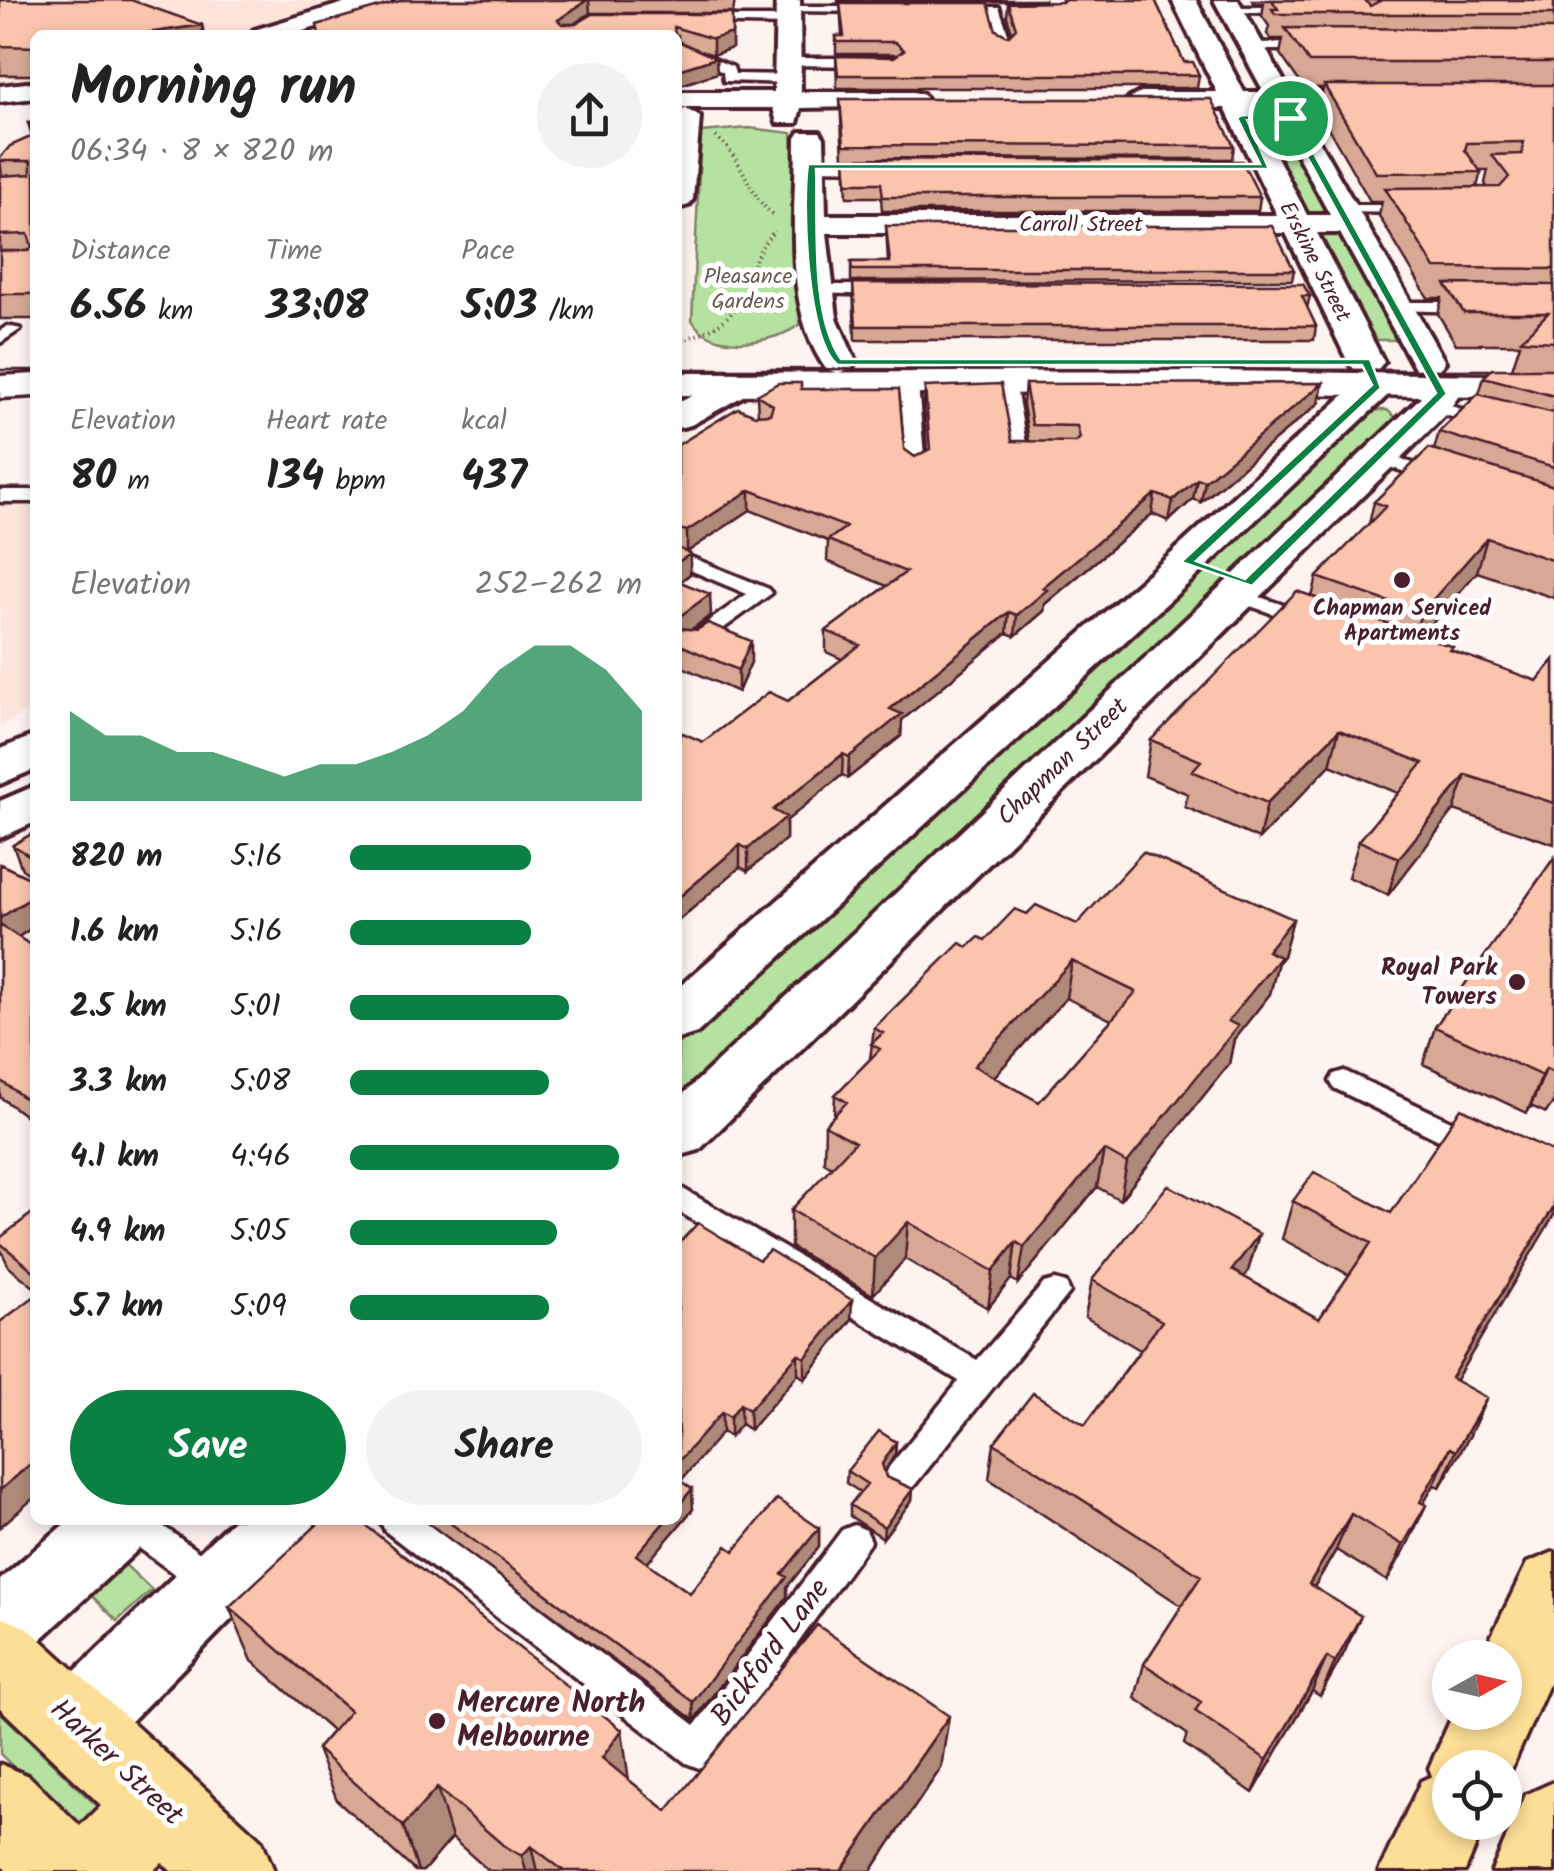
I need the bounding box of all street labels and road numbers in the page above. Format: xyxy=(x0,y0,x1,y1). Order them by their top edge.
street label: Erskine Street xyxy=(1269,196,1360,329)
street label: Carroll Street xyxy=(1019,208,1143,243)
street label: Chapman Street xyxy=(988,688,1138,836)
street label: Bickford Lane xyxy=(699,1569,843,1737)
street label: Harker Street xyxy=(38,1688,195,1839)

